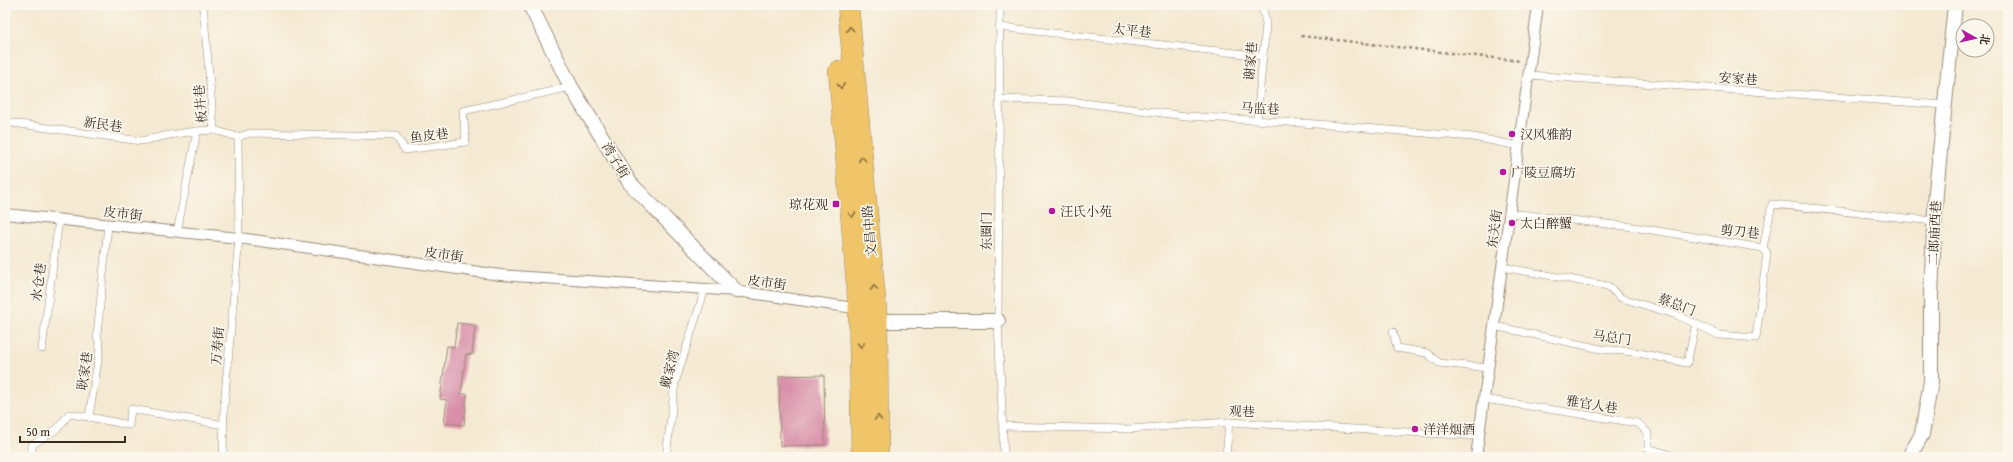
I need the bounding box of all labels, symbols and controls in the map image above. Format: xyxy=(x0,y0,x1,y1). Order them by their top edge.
north arrow xyxy=(1955,18,1995,58)
street label: 太平巷 xyxy=(1112,19,1152,42)
one-way arrow xyxy=(846,26,855,32)
text: 北 xyxy=(1976,33,1994,46)
street label: 谢家巷 xyxy=(1239,41,1262,81)
street label: 安家巷 xyxy=(1718,68,1758,89)
one-way arrow xyxy=(836,83,845,89)
street label: 板井巷 xyxy=(189,84,212,124)
street label: 马监巷 xyxy=(1240,98,1280,119)
street label: 新民巷 xyxy=(82,112,124,137)
street label: 鱼皮巷 xyxy=(409,124,450,147)
place label: 汉风雅韵 xyxy=(1520,125,1572,144)
marker: 汉风雅韵 xyxy=(1507,129,1517,139)
street label: 湾子街 xyxy=(597,139,634,182)
one-way arrow xyxy=(858,156,867,162)
place label: 广陵豆腐坊 xyxy=(1511,163,1576,182)
marker: 广陵豆腐坊 xyxy=(1498,167,1508,177)
place label: 琼花观 xyxy=(789,195,828,214)
marker: 琼花观 xyxy=(831,199,841,209)
street label: 二郎庙西巷 xyxy=(1923,200,1946,266)
street label: 皮市街 xyxy=(103,202,143,225)
place label: 汪氏小苑 xyxy=(1060,202,1112,221)
street label: 文昌中路 xyxy=(858,204,881,258)
marker: 汪氏小苑 xyxy=(1047,206,1057,216)
street label: 东关街 xyxy=(1482,208,1507,250)
street label: 东圈门 xyxy=(977,211,996,251)
one-way arrow xyxy=(847,212,856,218)
place label: 太白醉蟹 xyxy=(1520,214,1572,233)
marker: 太白醉蟹 xyxy=(1507,218,1517,228)
street label: 剪刀巷 xyxy=(1720,220,1760,243)
street label: 皮市街 xyxy=(423,242,465,267)
street label: 水仓巷 xyxy=(27,262,50,303)
street label: 皮市街 xyxy=(746,270,788,295)
one-way arrow xyxy=(870,285,879,291)
street label: 蔡总门 xyxy=(1655,289,1698,320)
street label: 马总门 xyxy=(1591,325,1633,350)
street label: 万寿街 xyxy=(206,326,229,366)
one-way arrow xyxy=(856,342,865,348)
street label: 戴家湾 xyxy=(655,348,684,390)
street label: 耿家巷 xyxy=(72,350,97,392)
street label: 雅官人巷 xyxy=(1565,391,1619,418)
street label: 观巷 xyxy=(1229,402,1255,421)
one-way arrow xyxy=(874,415,882,421)
scale bar xyxy=(20,418,125,444)
place label: 洋洋烟酒 xyxy=(1423,420,1475,439)
text: 50 m xyxy=(26,423,50,440)
marker: 洋洋烟酒 xyxy=(1410,424,1420,434)

